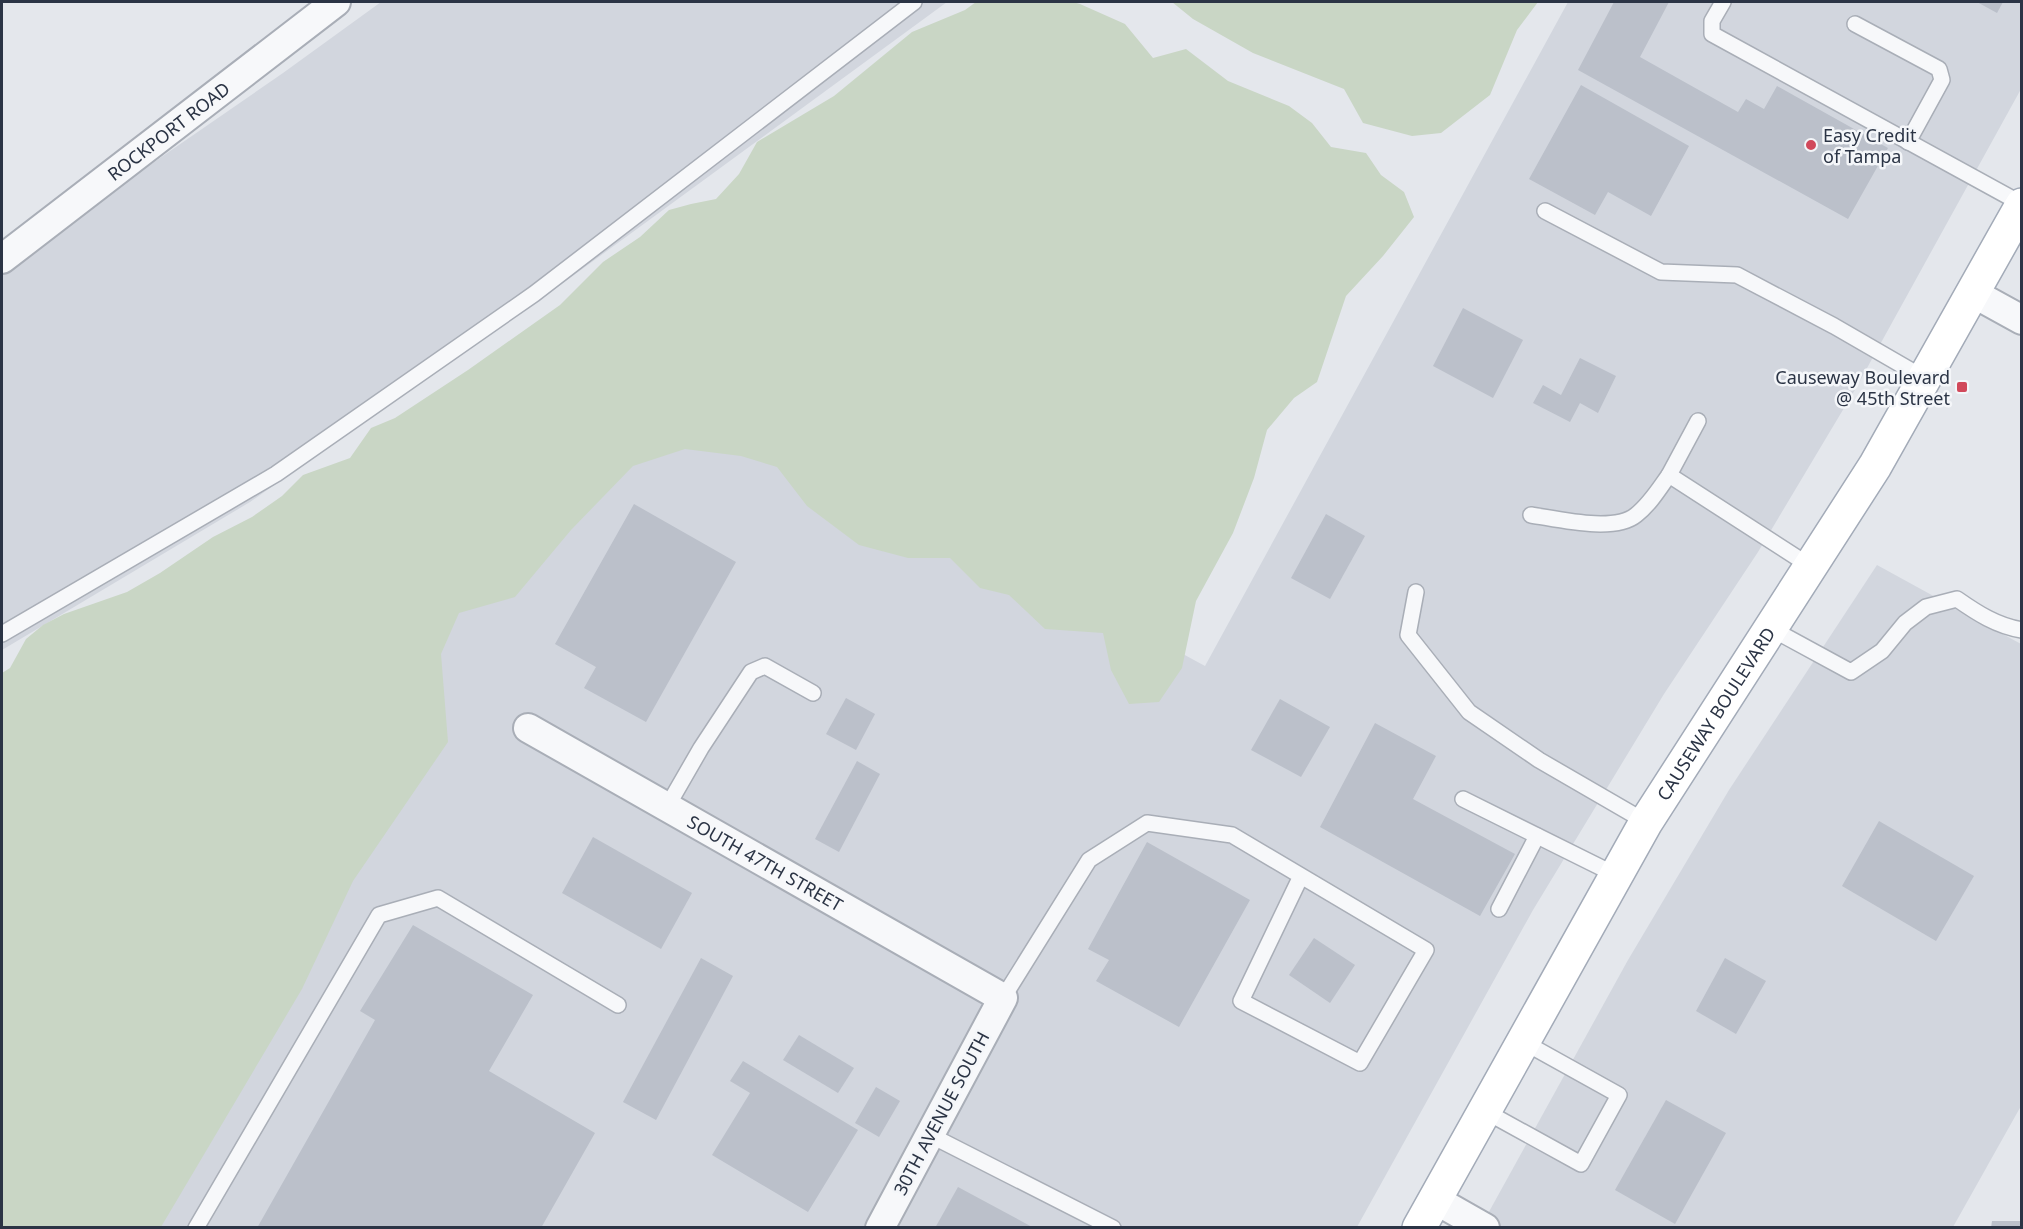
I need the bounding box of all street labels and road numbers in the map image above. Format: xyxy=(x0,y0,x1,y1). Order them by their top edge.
street label: ROCKPORT ROAD xyxy=(102,76,234,186)
street label: CAUSEWAY BOULEVARD xyxy=(1651,622,1780,805)
street label: SOUTH 47TH STREET xyxy=(683,809,847,917)
street label: 30TH AVENUE SOUTH xyxy=(888,1027,994,1199)

